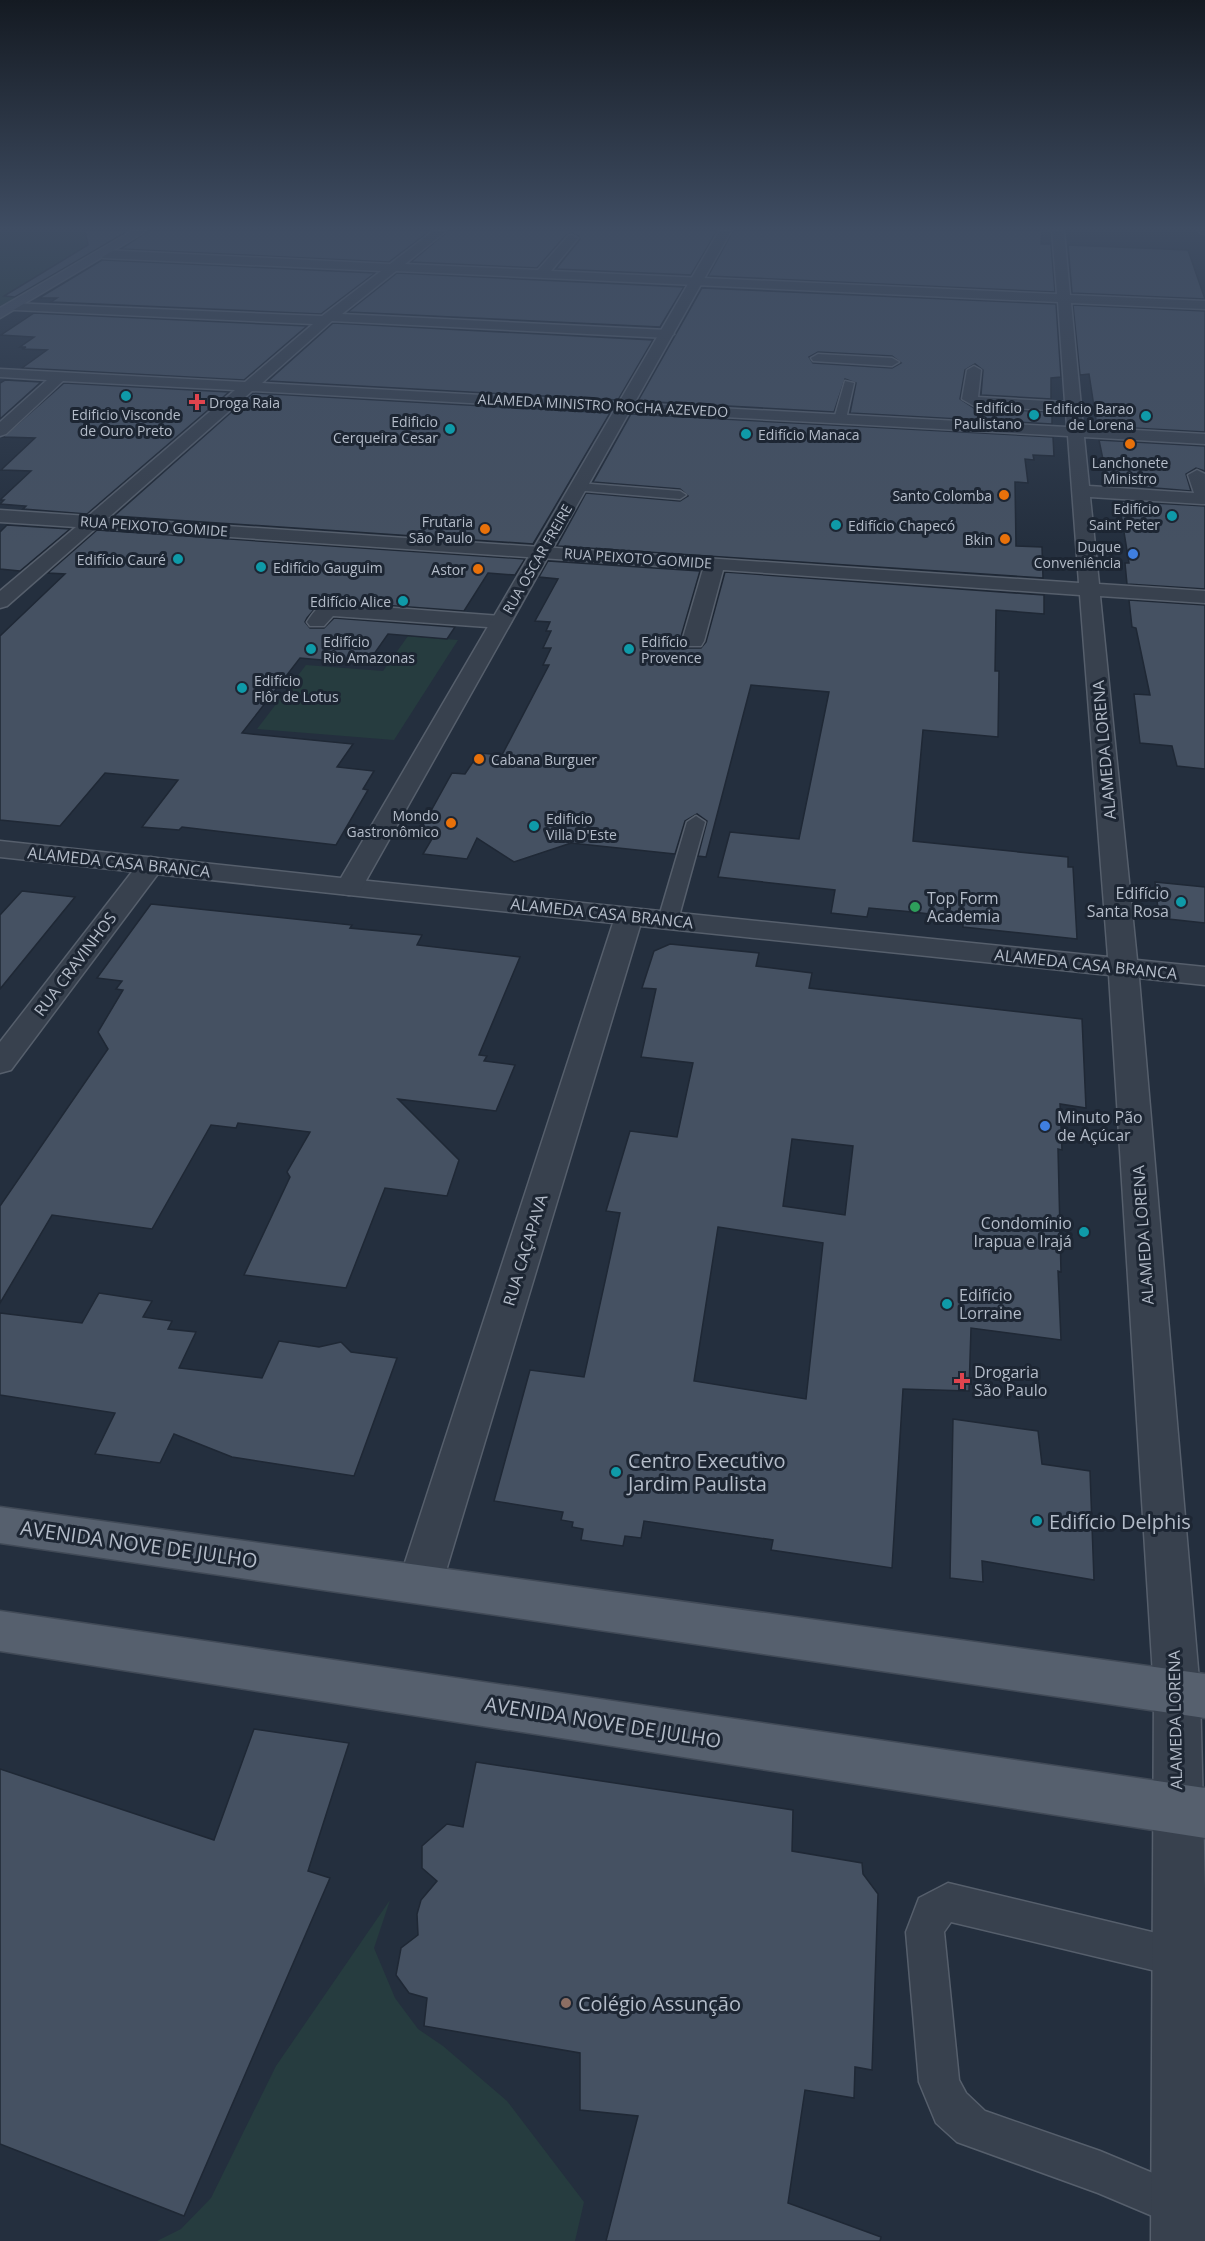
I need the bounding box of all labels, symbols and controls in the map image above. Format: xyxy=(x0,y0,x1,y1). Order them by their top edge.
marker: Edificio Visconde de Ouro Preto xyxy=(119,389,133,403)
street label: ALAMEDA MINISTRO ROCHA AZEVEDO xyxy=(477,389,729,421)
place label: Droga Raia xyxy=(209,393,280,412)
marker: Droga Raia xyxy=(190,395,204,409)
place label: Edifício Paulistano xyxy=(954,398,1022,433)
place label: Edificio Barao de Lorena xyxy=(1045,399,1134,434)
place label: Edificio Visconde de Ouro Preto xyxy=(71,405,181,440)
marker: Edifício Paulistano xyxy=(1027,408,1041,422)
marker: Edificio Barao de Lorena xyxy=(1139,409,1153,423)
place label: Edificio Cerqueira Cesar xyxy=(333,412,438,447)
marker: Edificio Cerqueira Cesar xyxy=(443,422,457,436)
place label: Edifício Manaca xyxy=(758,425,860,444)
marker: Edifício Manaca xyxy=(739,427,753,441)
marker: Lanchonete Ministro xyxy=(1123,437,1137,451)
place label: Lanchonete Ministro xyxy=(1092,453,1168,488)
place label: Santo Colomba xyxy=(892,486,992,505)
marker: Santo Colomba xyxy=(997,488,1011,502)
place label: Edifício Saint Peter xyxy=(1089,499,1160,534)
street label: RUA OSCAR FREIRE xyxy=(498,501,576,617)
marker: Edifício Saint Peter xyxy=(1165,509,1179,523)
street label: RUA PEIXOTO GOMIDE xyxy=(79,511,229,541)
place label: Frutaria São Paulo xyxy=(409,512,473,547)
place label: Edifício Chapecó xyxy=(848,516,955,535)
marker: Edifício Chapecó xyxy=(829,518,843,532)
marker: Frutaria São Paulo xyxy=(478,522,492,536)
place label: Bkin xyxy=(964,530,993,549)
marker: Bkin xyxy=(998,532,1012,546)
place label: Duque Conveniência xyxy=(1034,537,1121,572)
street label: RUA PEIXOTO GOMIDE xyxy=(563,543,713,573)
marker: Duque Conveniência xyxy=(1126,547,1140,561)
place label: Edifício Cauré xyxy=(77,550,166,569)
marker: Edifício Cauré xyxy=(171,552,185,566)
place label: Edifício Gauguim xyxy=(273,558,383,577)
marker: Edifício Gauguim xyxy=(254,560,268,574)
place label: Astor xyxy=(431,560,466,579)
marker: Astor xyxy=(471,562,485,576)
place label: Edifício Alice xyxy=(310,592,391,611)
marker: Edifício Alice xyxy=(396,594,410,608)
place label: Edifício Rio Amazonas xyxy=(323,632,415,667)
place label: Edifício Provence xyxy=(641,632,702,667)
marker: Edifício Rio Amazonas xyxy=(304,642,318,656)
marker: Edifício Provence xyxy=(622,642,636,656)
place label: Edifício Flôr de Lotus xyxy=(254,671,339,706)
street label: ALAMEDA LORENA xyxy=(1087,679,1121,820)
marker: Edifício Flôr de Lotus xyxy=(235,681,249,695)
place label: Cabana Burguer xyxy=(491,750,597,769)
marker: Cabana Burguer xyxy=(472,752,486,766)
place label: Mondo Gastronômico xyxy=(347,806,439,841)
place label: Edificio Villa D'Este xyxy=(546,809,617,844)
marker: Mondo Gastronômico xyxy=(444,816,458,830)
marker: Edificio Villa D'Este xyxy=(527,819,541,833)
street label: ALAMEDA CASA BRANCA xyxy=(27,841,212,883)
place label: Edifício Santa Rosa xyxy=(1087,882,1169,922)
place label: Top Form Academia xyxy=(927,887,1000,927)
street label: ALAMEDA CASA BRANCA xyxy=(510,892,695,934)
marker: Edifício Santa Rosa xyxy=(1174,895,1188,909)
marker: Top Form Academia xyxy=(908,900,922,914)
street label: RUA CRAVINHOS xyxy=(29,907,122,1021)
street label: ALAMEDA CASA BRANCA xyxy=(994,943,1179,985)
place label: Minuto Pão de Açúcar xyxy=(1057,1106,1143,1146)
marker: Minuto Pão de Açúcar xyxy=(1038,1119,1052,1133)
street label: ALAMEDA LORENA xyxy=(1127,1164,1159,1305)
street label: RUA CAÇAPAVA xyxy=(498,1191,553,1308)
place label: Condomínio Irapua e Irajá xyxy=(973,1212,1072,1252)
marker: Condomínio Irapua e Irajá xyxy=(1077,1225,1091,1239)
place label: Edifício Lorraine xyxy=(959,1284,1022,1324)
marker: Edifício Lorraine xyxy=(940,1297,954,1311)
place label: Drogaria São Paulo xyxy=(974,1361,1047,1401)
marker: Drogaria São Paulo xyxy=(955,1374,969,1388)
place label: Centro Executivo Jardim Paulista xyxy=(626,1447,785,1497)
marker: Centro Executivo Jardim Paulista xyxy=(609,1465,623,1479)
place label: Edifício Delphis xyxy=(1049,1508,1191,1535)
street label: AVENIDA NOVE DE JULHO xyxy=(19,1514,259,1574)
marker: Edifício Delphis xyxy=(1030,1514,1044,1528)
street label: ALAMEDA LORENA xyxy=(1163,1649,1187,1790)
street label: AVENIDA NOVE DE JULHO xyxy=(483,1690,723,1754)
place label: Colégio Assunção xyxy=(578,1990,741,2017)
marker: Colégio Assunção xyxy=(559,1996,573,2010)

